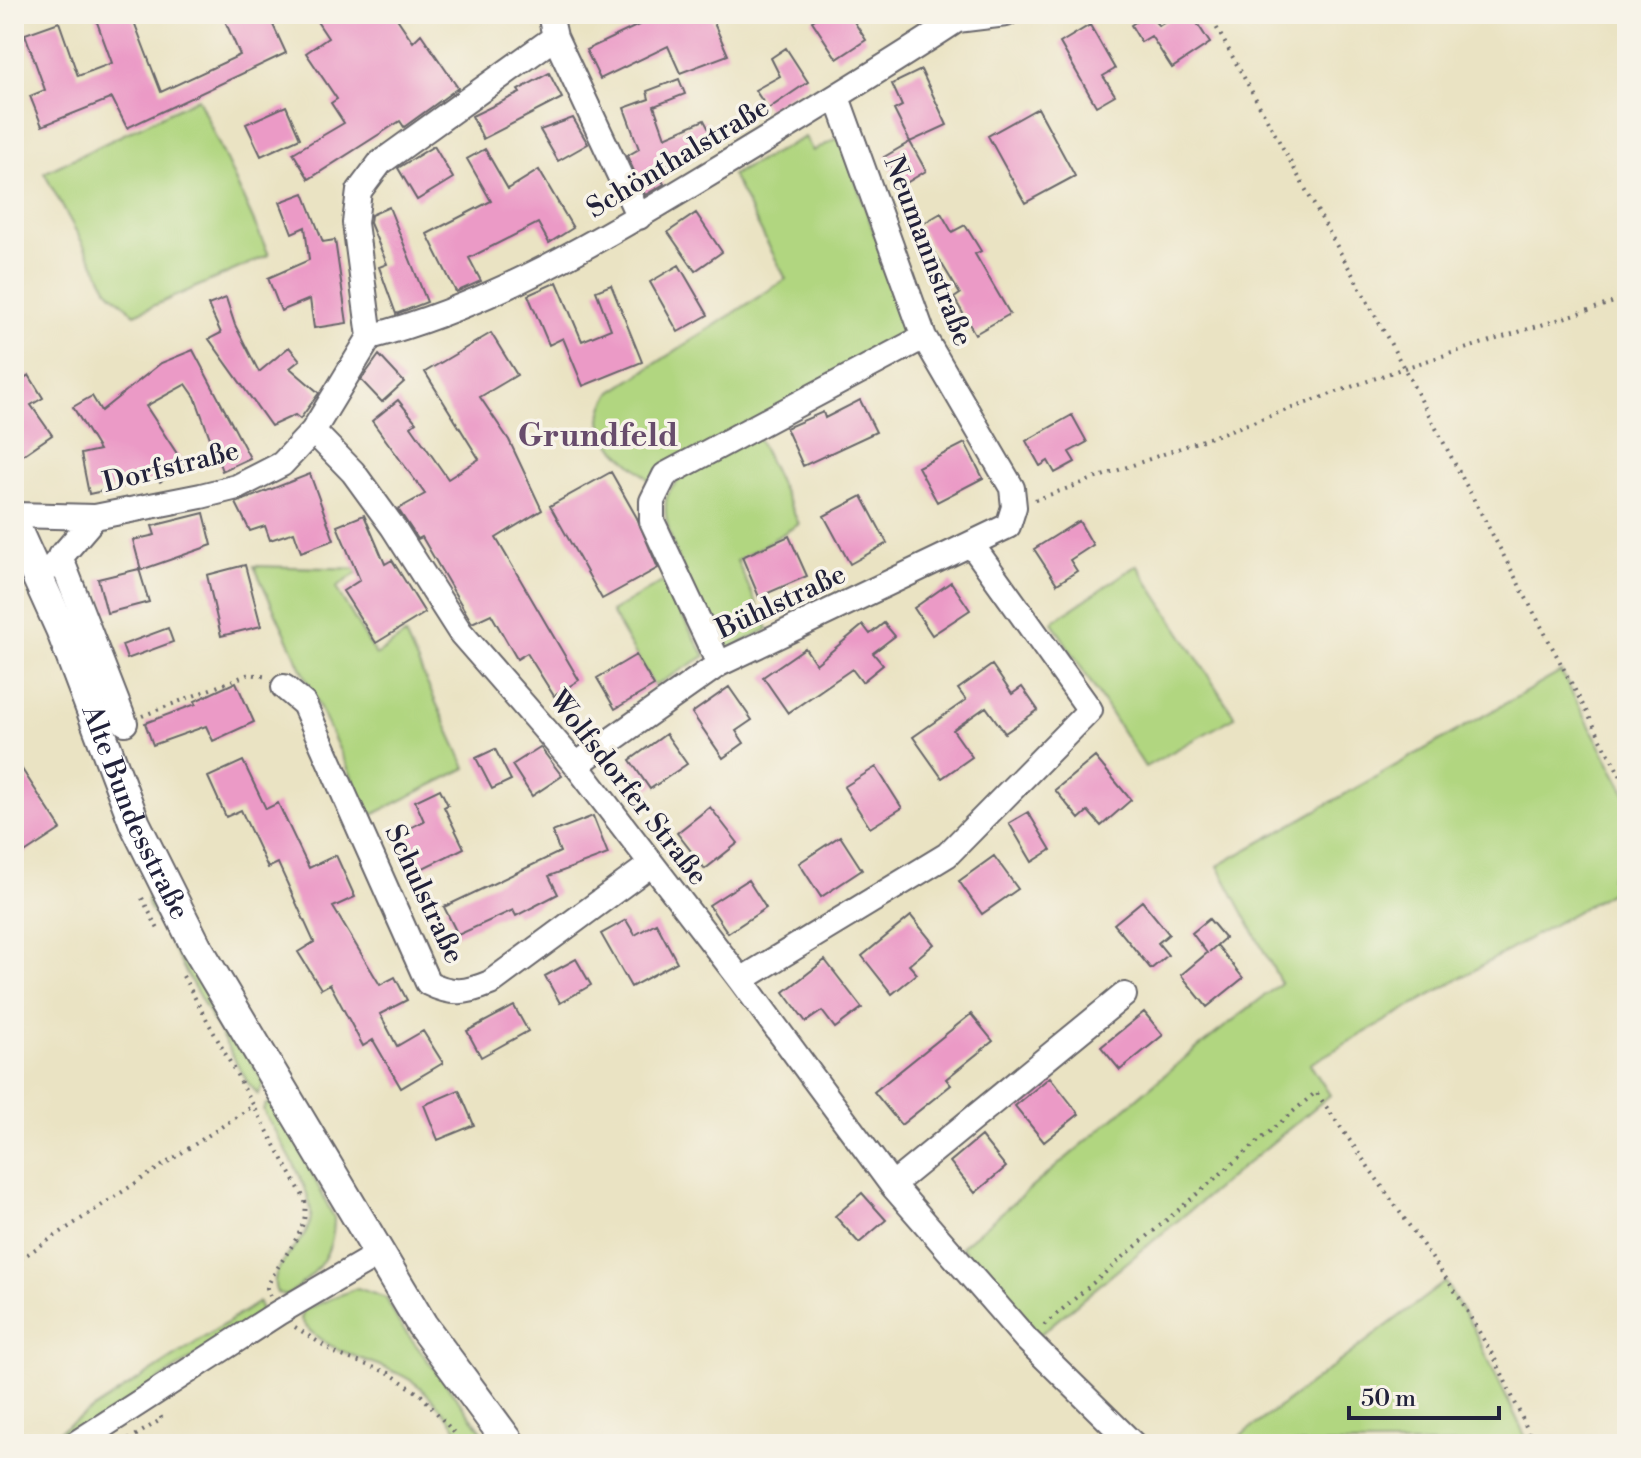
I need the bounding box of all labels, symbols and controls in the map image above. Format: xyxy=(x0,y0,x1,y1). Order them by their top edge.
street label: Schönthalstraße xyxy=(580,90,776,226)
street label: Neumannstraße xyxy=(876,151,980,351)
district label: Grundfeld xyxy=(518,416,678,456)
street label: Dorfstraße xyxy=(99,433,243,501)
street label: Bühlstraße xyxy=(710,557,851,648)
street label: Wolfsdorfer Straße xyxy=(540,683,715,893)
street label: Alte Bundesstraße xyxy=(74,699,197,925)
street label: Schulstraße xyxy=(377,819,471,969)
scale bar xyxy=(1349,1370,1499,1420)
text: 50 m xyxy=(1361,1384,1416,1414)

